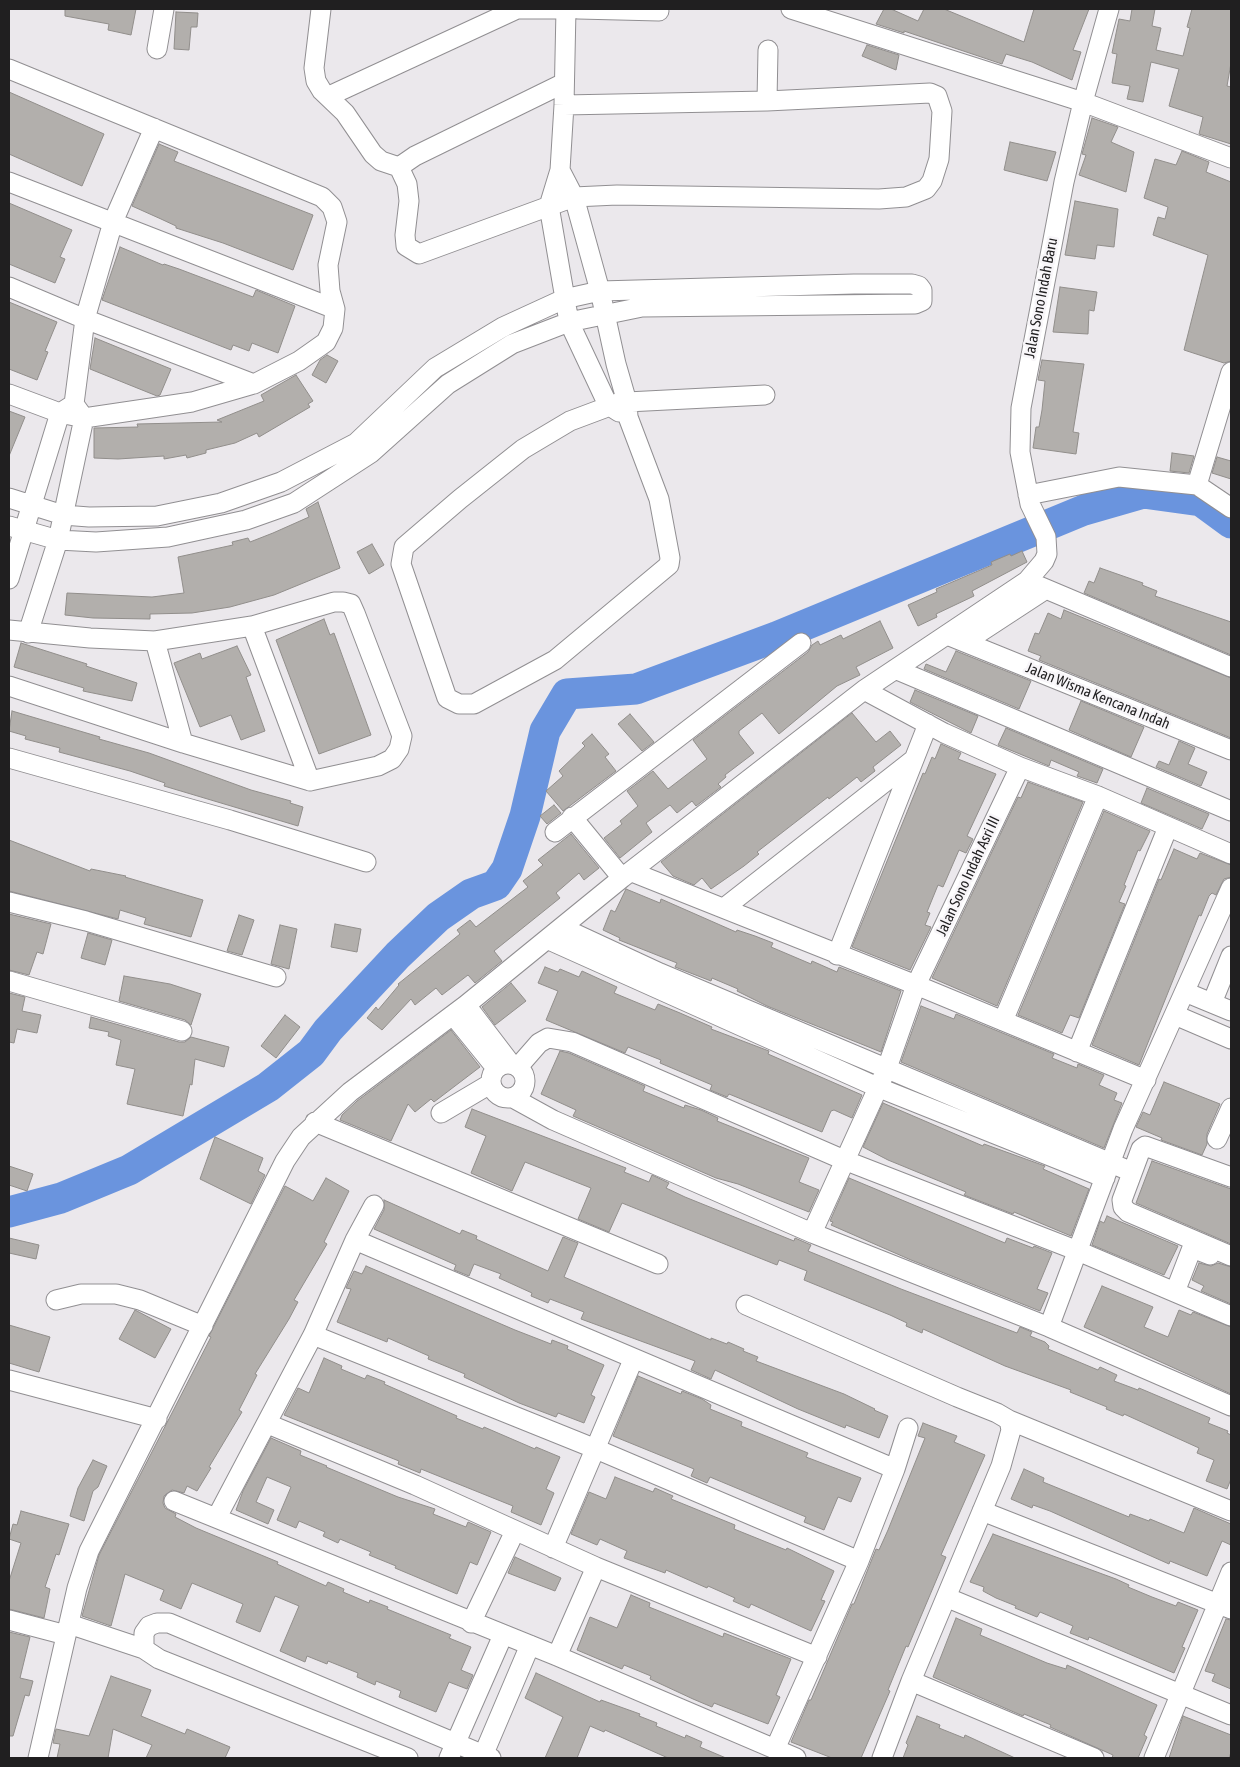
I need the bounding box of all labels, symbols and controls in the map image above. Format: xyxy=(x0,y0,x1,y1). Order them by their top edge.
street label: Jalan Sono Indah Baru xyxy=(1021,236,1061,360)
street label: Jalan Wisma Kencana Indah xyxy=(1023,659,1173,733)
street label: Jalan Sono Indah Asri III xyxy=(932,813,1004,939)

